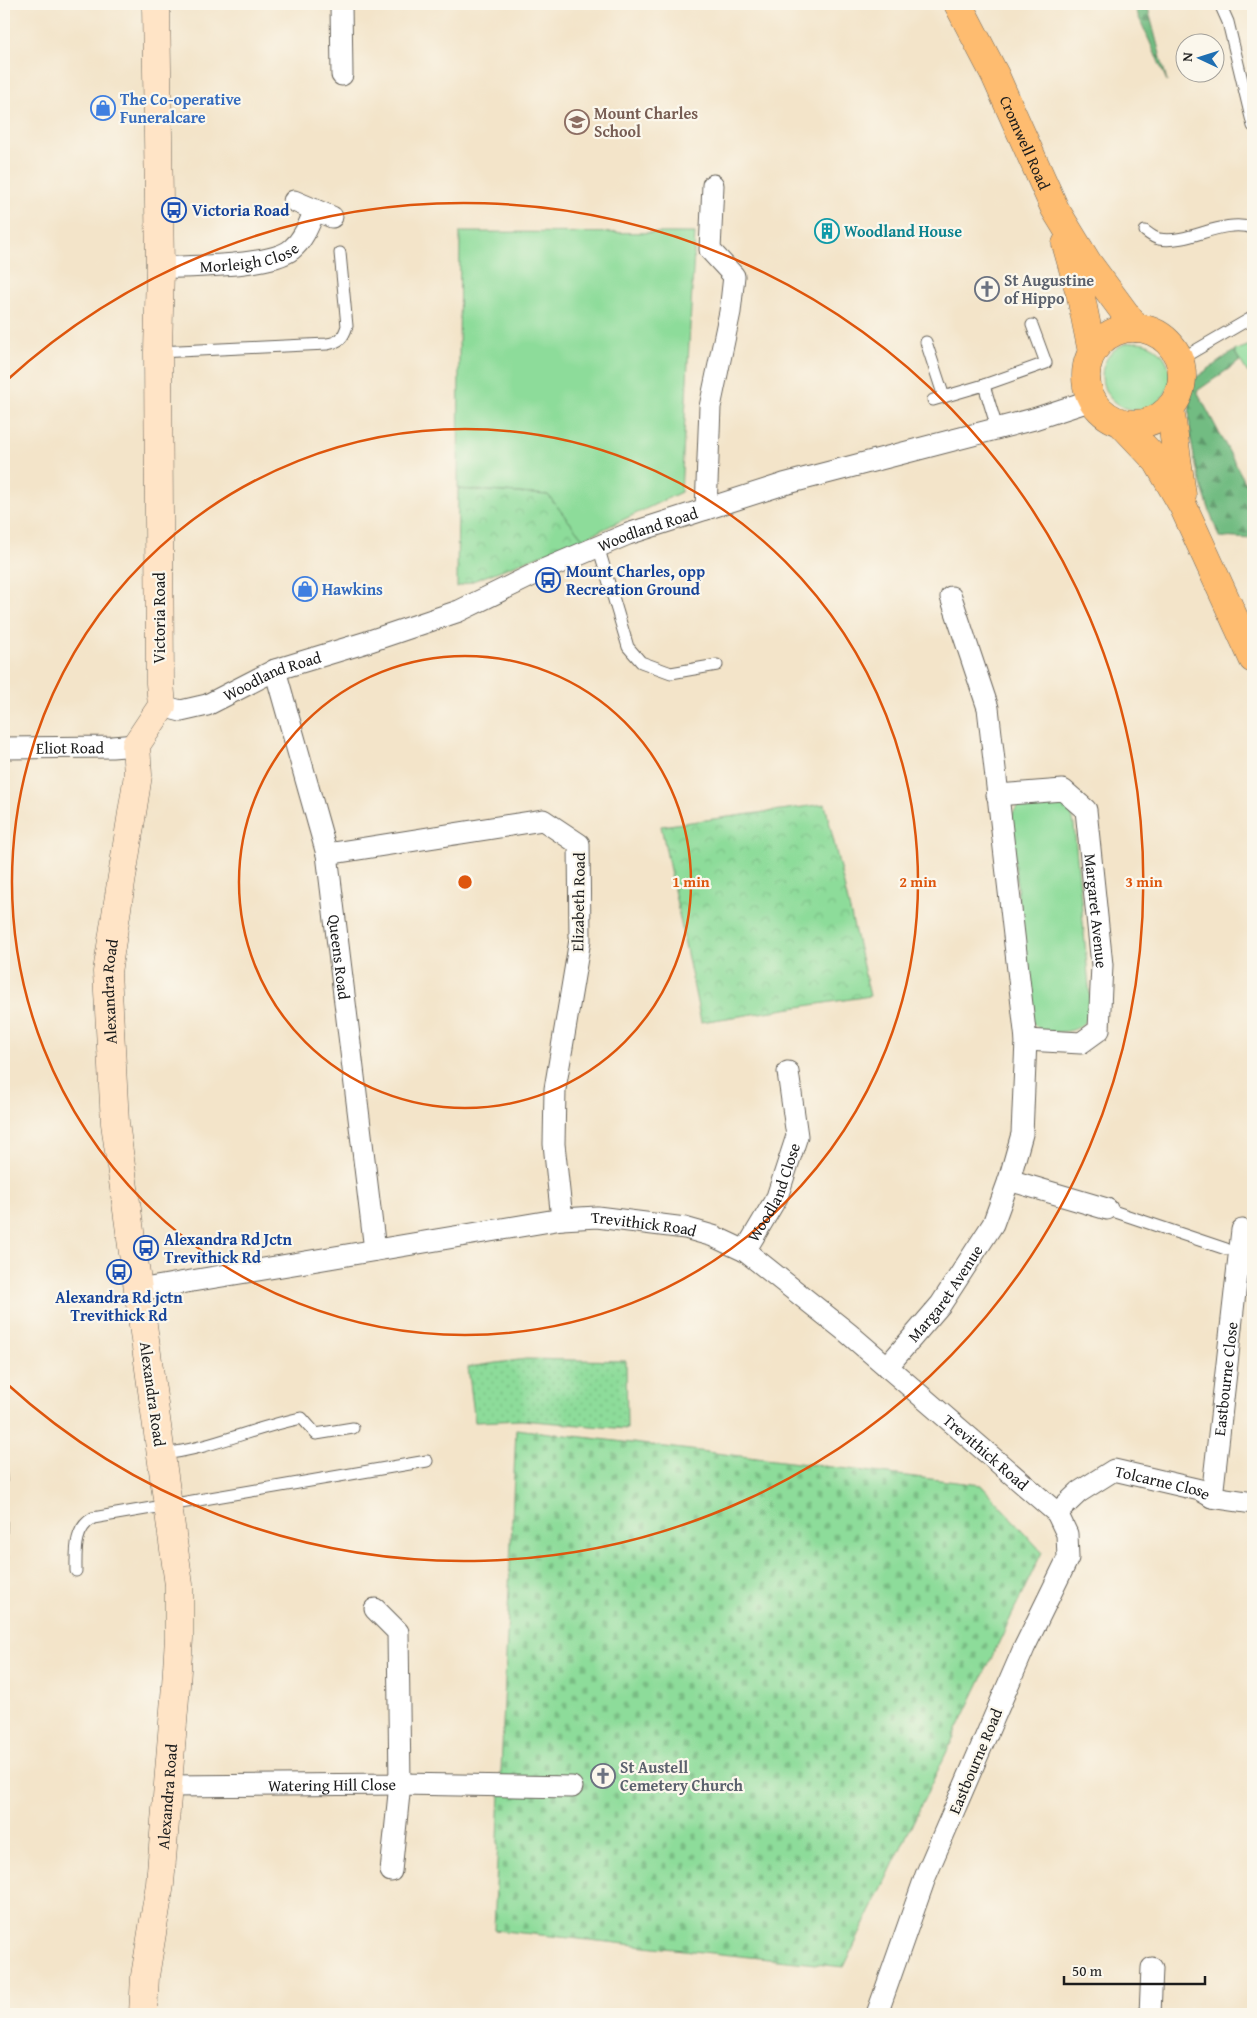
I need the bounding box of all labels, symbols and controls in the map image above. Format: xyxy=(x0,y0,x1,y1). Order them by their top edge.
north arrow xyxy=(1174,32,1224,82)
text: N xyxy=(1177,51,1197,62)
place label: The Co-operative Funeralcare xyxy=(120,87,241,129)
street label: Cromwell Road xyxy=(994,92,1057,194)
shop icon: The Co-operative Funeralcare xyxy=(90,95,116,121)
place label: Mount Charles School xyxy=(594,101,698,143)
school or university icon: Mount Charles School xyxy=(564,109,590,135)
bus stop icon: Victoria Road xyxy=(161,197,187,223)
place label: Victoria Road xyxy=(192,198,290,222)
building icon: Woodland House xyxy=(814,218,840,244)
place label: Woodland House xyxy=(844,219,962,243)
street label: Morleigh Close xyxy=(199,236,304,278)
place label: St Augustine of Hippo xyxy=(1004,268,1094,310)
church icon: St Augustine of Hippo xyxy=(974,276,1000,302)
street label: Woodland Road xyxy=(594,500,701,558)
place label: Mount Charles, opp Recreation Ground xyxy=(566,559,705,601)
bus stop icon: Mount Charles, opp Recreation Ground xyxy=(535,567,561,593)
street label: Victoria Road xyxy=(147,572,171,664)
shop icon: Hawkins xyxy=(292,576,318,602)
place label: Hawkins xyxy=(322,577,383,601)
street label: Woodland Road xyxy=(219,645,324,707)
street label: Eliot Road xyxy=(36,735,105,760)
street label: Elizabeth Road xyxy=(565,852,591,952)
street label: Margaret Avenue xyxy=(1079,852,1114,969)
text: 1 min xyxy=(672,871,710,892)
text: 2 min xyxy=(899,871,937,892)
text: 3 min xyxy=(1125,871,1163,892)
centre of rings xyxy=(456,873,474,891)
street label: Queens Road xyxy=(322,913,357,1002)
street label: Alexandra Road xyxy=(95,937,124,1045)
street label: Woodland Close xyxy=(741,1140,806,1246)
street label: Trevithick Road xyxy=(590,1205,700,1243)
place label: Alexandra Rd Jctn Trevithick Rd xyxy=(164,1227,293,1269)
bus stop icon: Alexandra Rd Jctn Trevithick Rd xyxy=(133,1235,159,1261)
street label: Margaret Avenue xyxy=(902,1240,988,1347)
bus stop icon: Alexandra Rd jctn Trevithick Rd xyxy=(106,1259,132,1285)
place label: Alexandra Rd jctn Trevithick Rd xyxy=(55,1285,183,1327)
street label: Eastbourne Close xyxy=(1207,1320,1244,1437)
street label: Alexandra Road xyxy=(134,1340,172,1448)
street label: Trevithick Road xyxy=(938,1408,1035,1496)
street label: Tolcarne Close xyxy=(1113,1459,1215,1506)
street label: Eastbourne Road xyxy=(942,1704,1008,1818)
street label: Alexandra Road xyxy=(151,1742,183,1850)
place label: St Austell Cemetery Church xyxy=(620,1755,743,1797)
church icon: St Austell Cemetery Church xyxy=(590,1763,616,1789)
street label: Watering Hill Close xyxy=(268,1772,396,1797)
scale bar xyxy=(1064,1953,1206,1985)
text: 50 m xyxy=(1072,1960,1103,1981)

